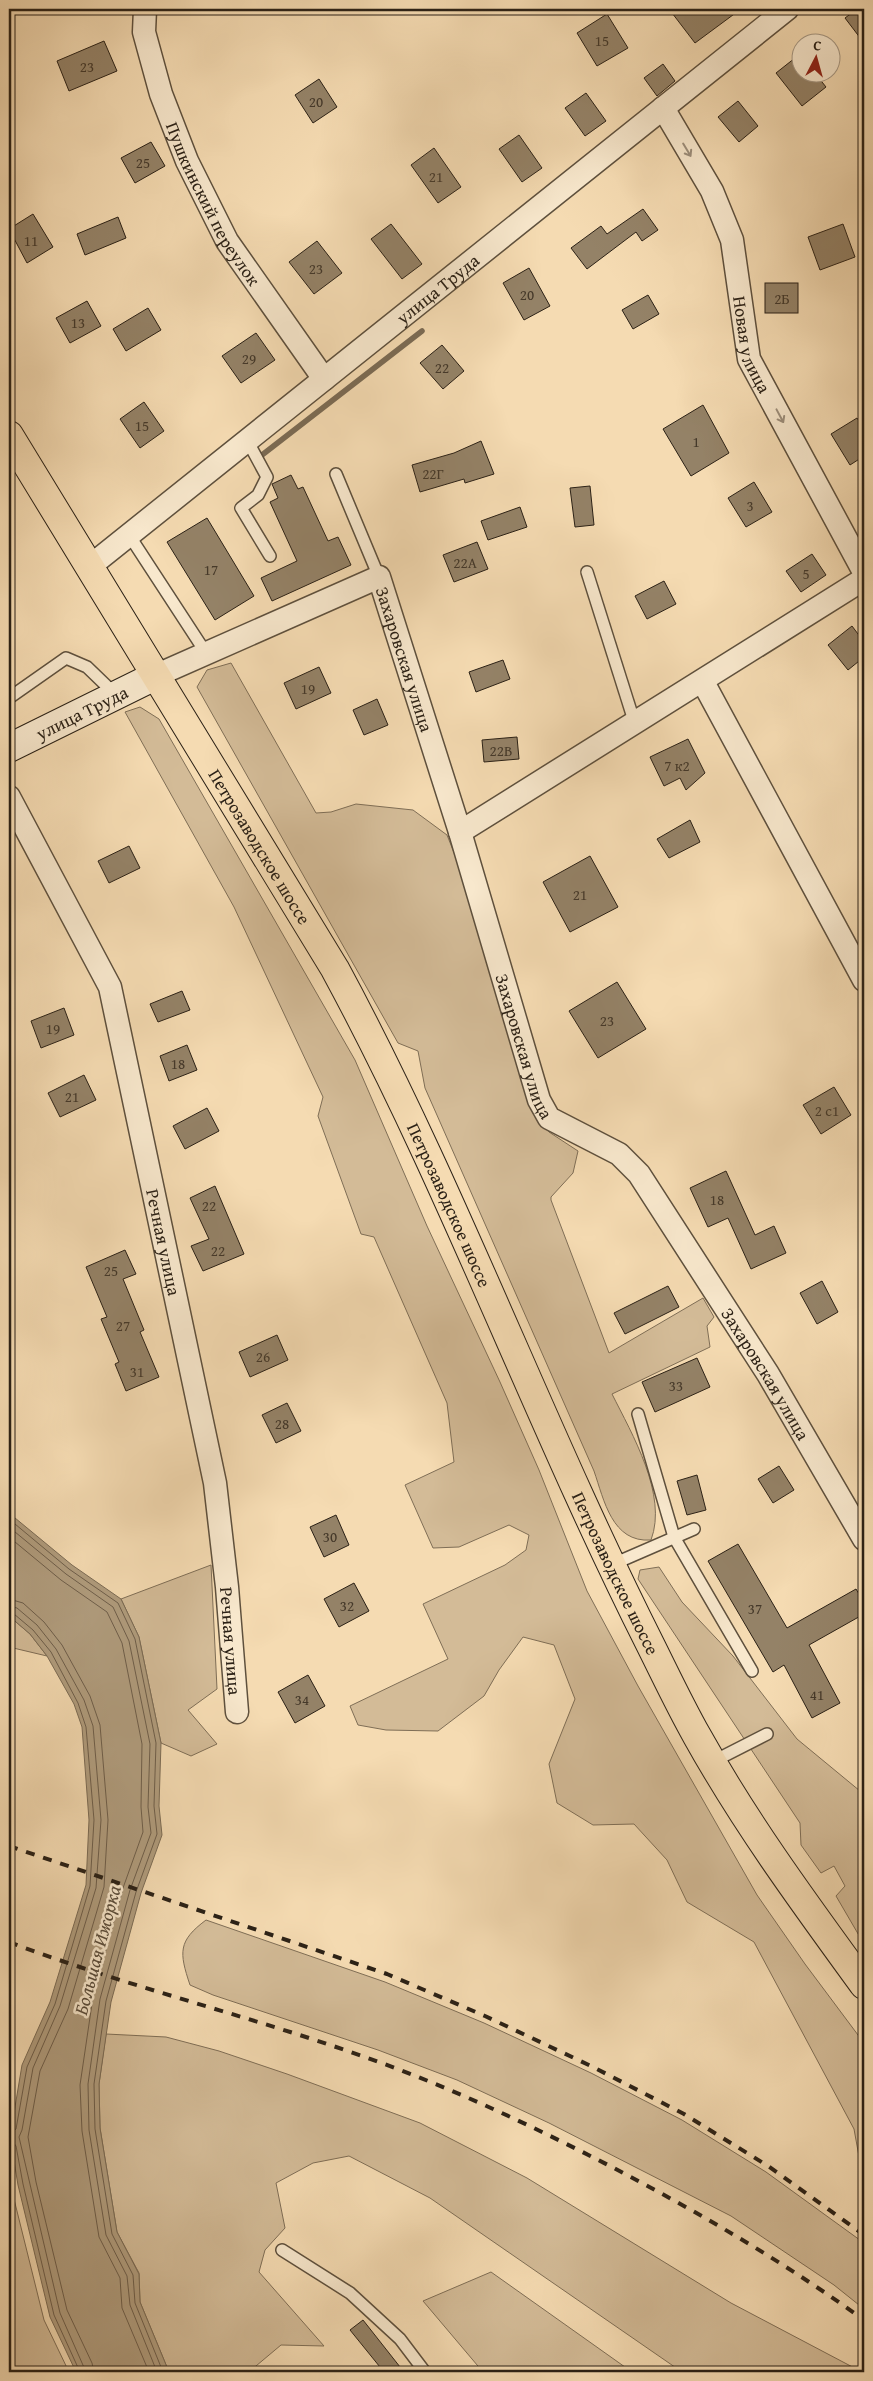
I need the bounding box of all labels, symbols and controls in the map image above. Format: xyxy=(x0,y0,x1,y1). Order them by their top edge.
house number: 15 xyxy=(595,30,609,51)
north arrow xyxy=(790,32,840,82)
text: С xyxy=(812,35,822,55)
house number: 23 xyxy=(80,56,94,77)
house number: 20 xyxy=(309,91,323,112)
street label: Пушкинский переулок xyxy=(159,118,268,291)
one-way arrow xyxy=(683,143,693,157)
house number: 25 xyxy=(136,152,150,173)
house number: 21 xyxy=(429,166,443,187)
house number: 11 xyxy=(24,230,38,251)
street label: улица Труда xyxy=(389,246,485,331)
house number: 23 xyxy=(309,258,323,279)
house number: 20 xyxy=(520,284,534,305)
house number: 2Б xyxy=(774,288,790,309)
street label: Новая улица xyxy=(727,294,778,398)
house number: 13 xyxy=(71,312,85,333)
house number: 29 xyxy=(242,348,256,369)
house number: 22 xyxy=(435,357,449,378)
one-way arrow xyxy=(775,408,785,423)
house number: 15 xyxy=(135,415,149,436)
house number: 1 xyxy=(692,431,700,452)
house number: 22Г xyxy=(422,463,444,484)
house number: 3 xyxy=(746,495,754,516)
house number: 22А xyxy=(453,552,477,573)
house number: 17 xyxy=(204,559,218,580)
house number: 5 xyxy=(802,563,810,584)
street label: Захаровская улица xyxy=(369,583,441,736)
street label: улица Труда xyxy=(30,678,133,747)
house number: 19 xyxy=(301,678,315,699)
house number: 22В xyxy=(490,740,512,761)
house number: 7 к2 xyxy=(664,755,690,776)
street label: Петрозаводское шоссе xyxy=(202,763,318,929)
house number: 21 xyxy=(573,884,587,905)
street label: Захаровская улица xyxy=(489,970,561,1124)
house number: 23 xyxy=(600,1010,614,1031)
house number: 19 xyxy=(46,1018,60,1039)
house number: 18 xyxy=(171,1053,185,1074)
house number: 21 xyxy=(65,1086,79,1107)
house number: 2 с1 xyxy=(815,1100,839,1121)
street label: Петрозаводское шоссе xyxy=(401,1118,499,1291)
street label: Речная улица xyxy=(140,1186,189,1298)
house number: 18 xyxy=(710,1189,724,1210)
house number: 22 xyxy=(202,1195,216,1216)
house number: 22 xyxy=(211,1240,225,1261)
house number: 25 xyxy=(104,1260,118,1281)
street label: Захаровская улица xyxy=(715,1302,817,1445)
house number: 27 xyxy=(116,1315,130,1336)
house number: 26 xyxy=(256,1346,270,1367)
house number: 31 xyxy=(130,1361,144,1382)
house number: 33 xyxy=(669,1375,683,1396)
house number: 28 xyxy=(275,1413,289,1434)
street label: Петрозаводское шоссе xyxy=(566,1487,667,1659)
house number: 30 xyxy=(323,1526,337,1547)
street label: Речная улица xyxy=(214,1586,249,1697)
house number: 32 xyxy=(340,1595,354,1616)
house number: 37 xyxy=(748,1598,762,1619)
house number: 41 xyxy=(810,1684,824,1705)
house number: 34 xyxy=(295,1689,309,1710)
water label: Большая Ижорка xyxy=(66,1882,128,2018)

